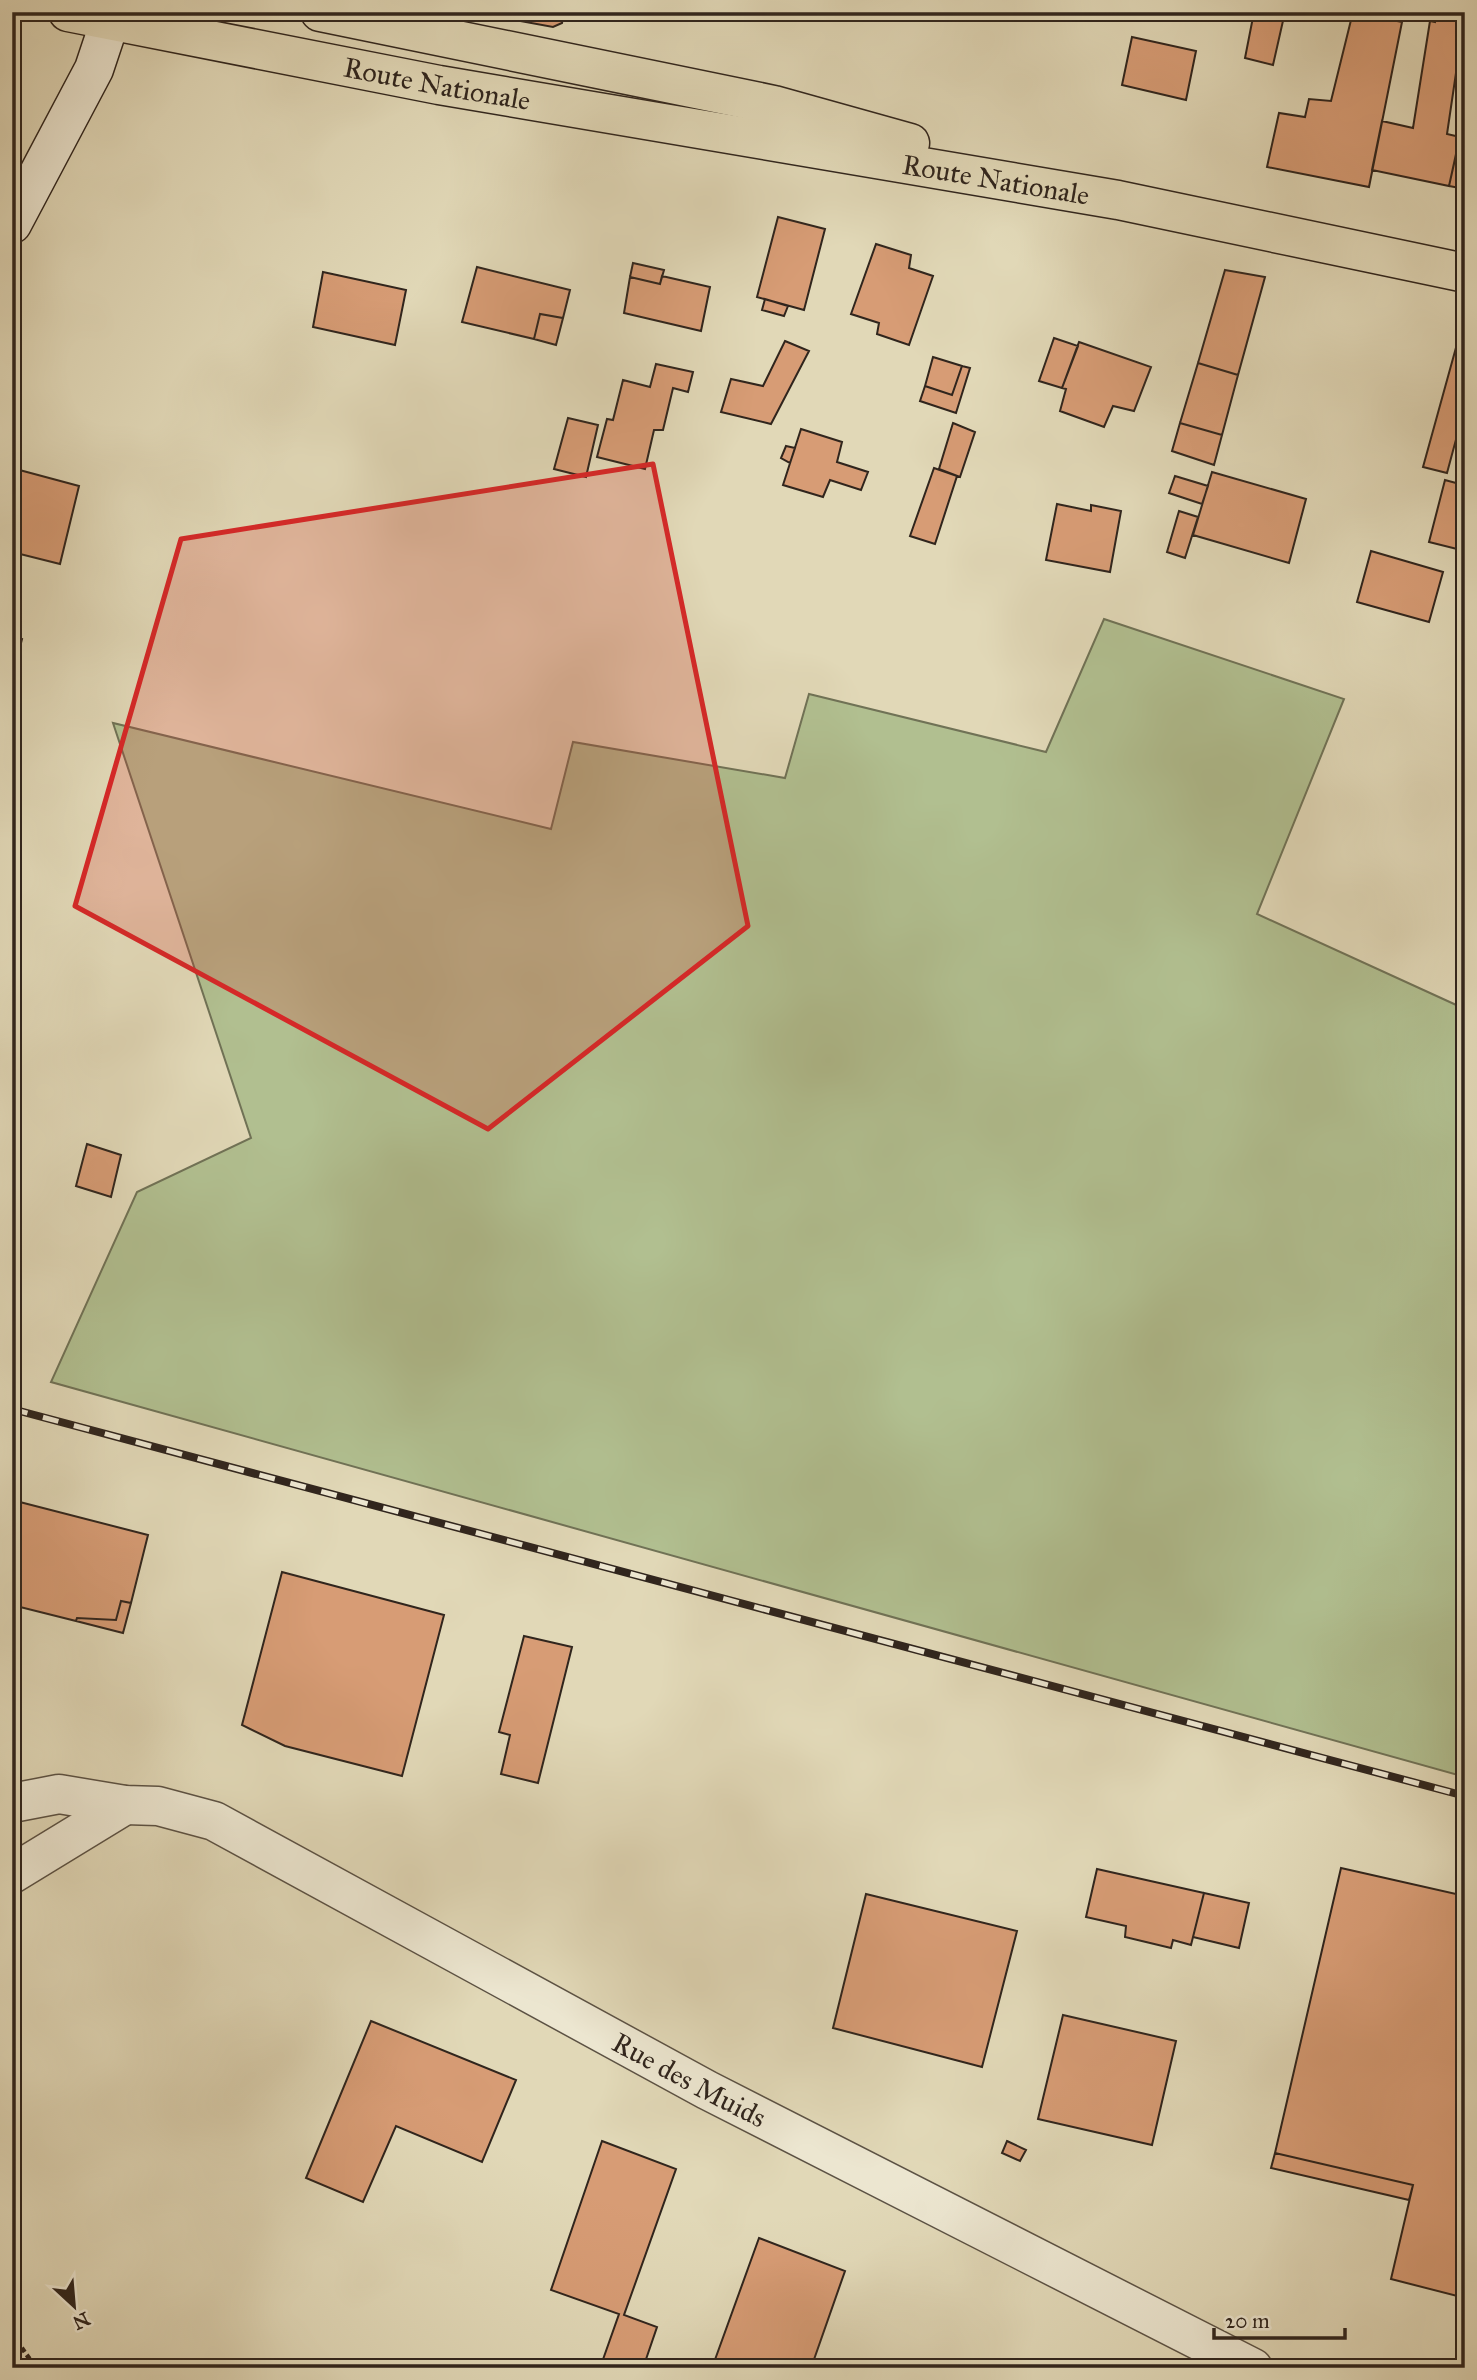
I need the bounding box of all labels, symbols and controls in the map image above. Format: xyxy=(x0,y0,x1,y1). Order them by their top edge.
street label: Route Nationale xyxy=(341,50,533,118)
street label: Route Nationale xyxy=(900,147,1092,213)
street label: Rue des Muids xyxy=(606,2025,772,2135)
north arrow xyxy=(38,2272,108,2342)
scale bar xyxy=(1214,2296,1346,2340)
text: N xyxy=(69,2307,94,2335)
text: 20 m xyxy=(1225,2308,1270,2334)

